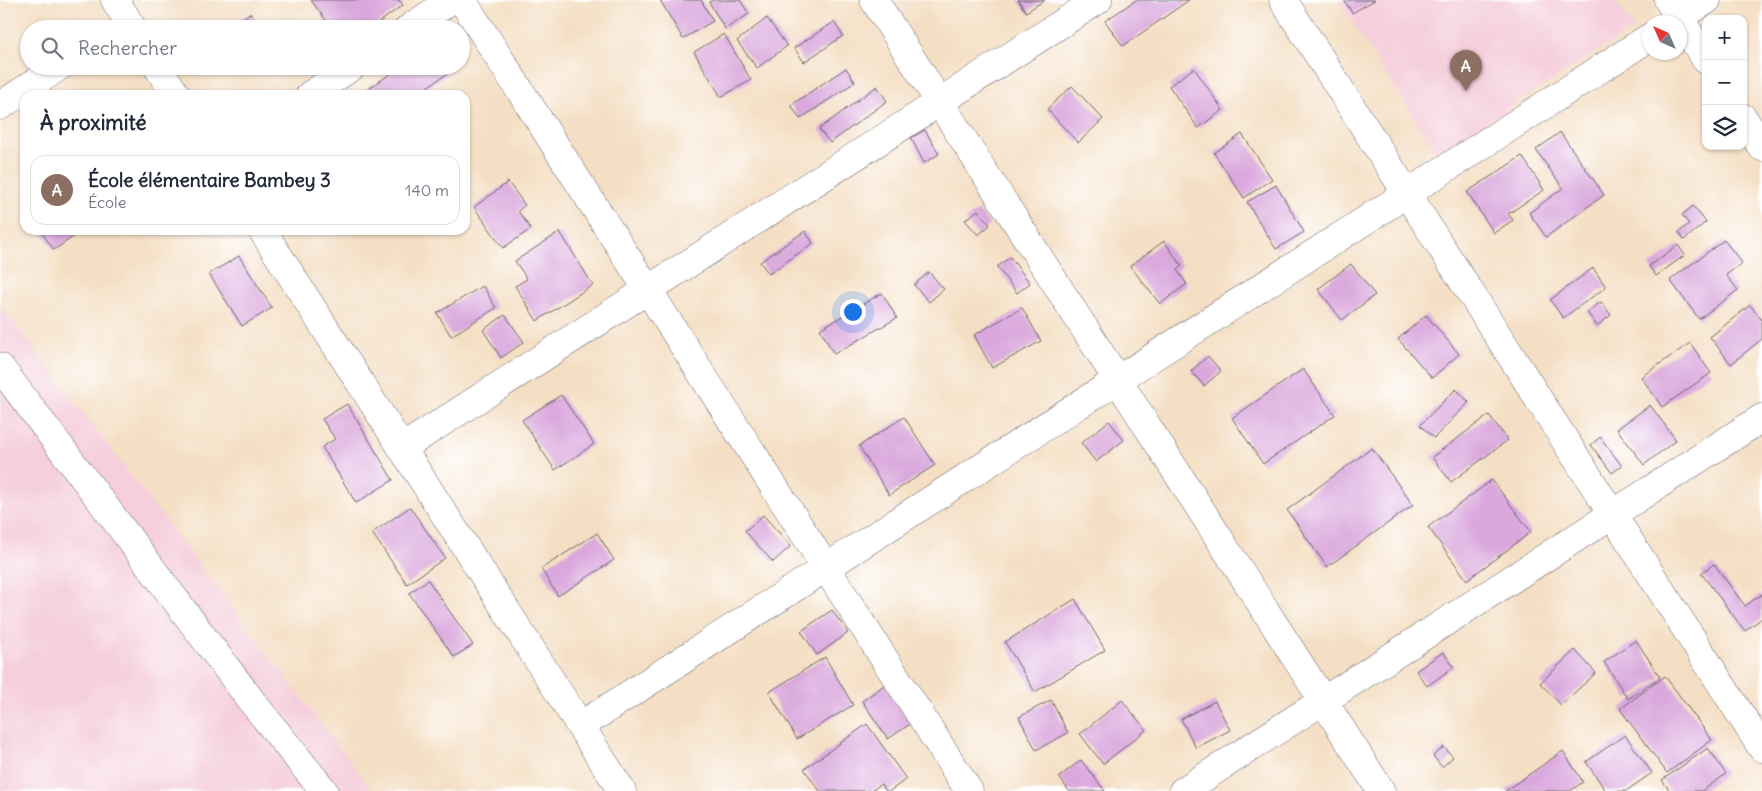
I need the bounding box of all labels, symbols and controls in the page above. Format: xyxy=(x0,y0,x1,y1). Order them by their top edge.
north arrow xyxy=(1642,15,1687,60)
map controls xyxy=(1702,15,1747,150)
button: + xyxy=(1702,15,1747,60)
search box xyxy=(20,20,470,75)
icon: search xyxy=(38,34,66,62)
text: Rechercher xyxy=(78,36,177,60)
pin: A xyxy=(1450,50,1482,91)
button: − xyxy=(1702,60,1747,105)
button: layers xyxy=(1702,105,1747,150)
text: À proximité xyxy=(40,109,147,136)
text: École élémentaire Bambey 3 xyxy=(88,168,331,192)
text: A xyxy=(52,180,62,200)
text: 140 m xyxy=(405,180,449,200)
text: École xyxy=(88,192,126,212)
your location xyxy=(840,299,866,325)

